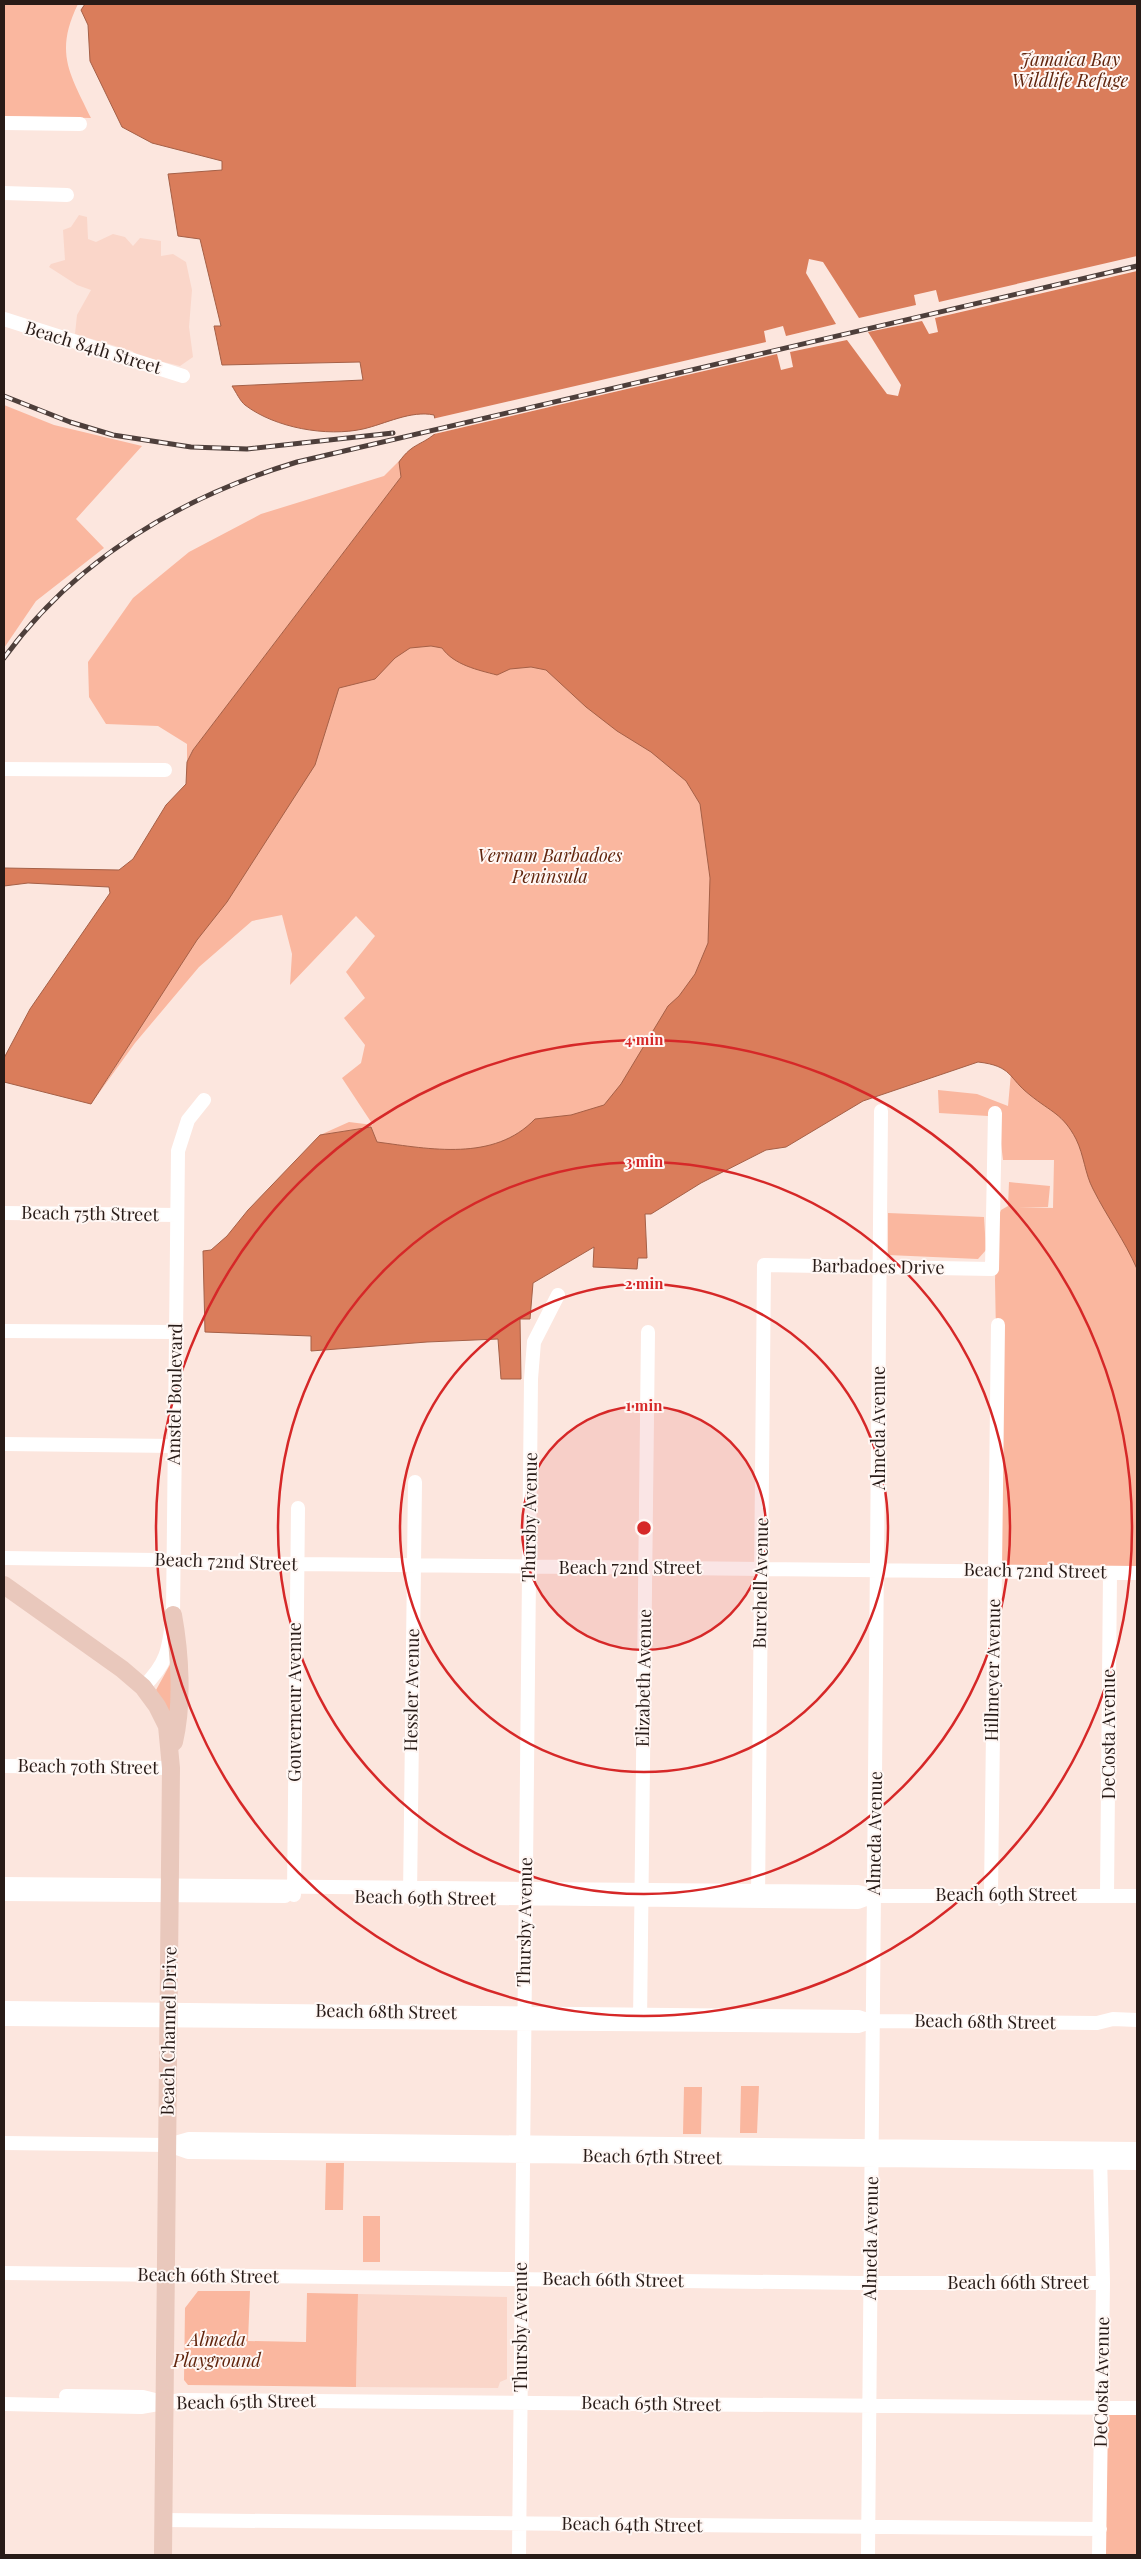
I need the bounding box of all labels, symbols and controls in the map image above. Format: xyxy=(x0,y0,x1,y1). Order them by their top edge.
park label: Jamaica Bay Wildlife Refuge xyxy=(1012,47,1129,92)
street label: Beach 84th Street xyxy=(22,315,165,379)
park label: Vernam Barbadoes Peninsula xyxy=(478,843,623,888)
text: 4 min xyxy=(625,1029,664,1049)
text: 3 min xyxy=(625,1151,664,1171)
street label: Beach 75th Street xyxy=(21,1200,160,1226)
street label: Barbadoes Drive xyxy=(811,1253,945,1279)
text: 2 min xyxy=(625,1273,664,1293)
street label: Amstel Boulevard xyxy=(161,1322,187,1466)
street label: Almeda Avenue xyxy=(866,1366,890,1491)
text: 1 min xyxy=(626,1395,663,1415)
street label: Thursby Avenue xyxy=(516,1452,542,1582)
street label: Burchell Avenue xyxy=(747,1517,773,1649)
centre of rings xyxy=(635,1519,653,1537)
street label: Beach 72nd Street xyxy=(154,1547,299,1576)
street label: Beach 72nd Street xyxy=(558,1555,702,1579)
street label: Beach 72nd Street xyxy=(963,1557,1107,1583)
street label: Hillmeyer Avenue xyxy=(979,1598,1005,1742)
street label: Elizabeth Avenue xyxy=(630,1609,656,1747)
street label: Gouverneur Avenue xyxy=(282,1622,306,1782)
street label: Hessler Avenue xyxy=(398,1628,424,1752)
street label: DeCosta Avenue xyxy=(1096,1669,1120,1799)
street label: Beach 70th Street xyxy=(17,1753,159,1779)
street label: Almeda Avenue xyxy=(861,1771,887,1896)
street label: Thursby Avenue xyxy=(511,1857,537,1987)
street label: Beach 69th Street xyxy=(935,1882,1077,1906)
street label: Beach 69th Street xyxy=(354,1884,497,1910)
street label: Beach Channel Drive xyxy=(155,1946,181,2116)
street label: Beach 68th Street xyxy=(315,1998,458,2024)
street label: Beach 68th Street xyxy=(914,2008,1057,2034)
street label: Beach 67th Street xyxy=(582,2143,723,2169)
street label: Almeda Avenue xyxy=(857,2176,883,2301)
street label: Beach 66th Street xyxy=(137,2262,280,2288)
street label: Thursby Avenue xyxy=(508,2262,532,2392)
street label: Beach 66th Street xyxy=(542,2266,685,2292)
street label: Beach 66th Street xyxy=(947,2270,1089,2294)
street label: DeCosta Avenue xyxy=(1088,2316,1114,2448)
park label: Almeda Playground xyxy=(172,2327,262,2372)
street label: Beach 65th Street xyxy=(176,2388,317,2414)
street label: Beach 65th Street xyxy=(581,2390,722,2416)
street label: Beach 64th Street xyxy=(561,2511,703,2537)

